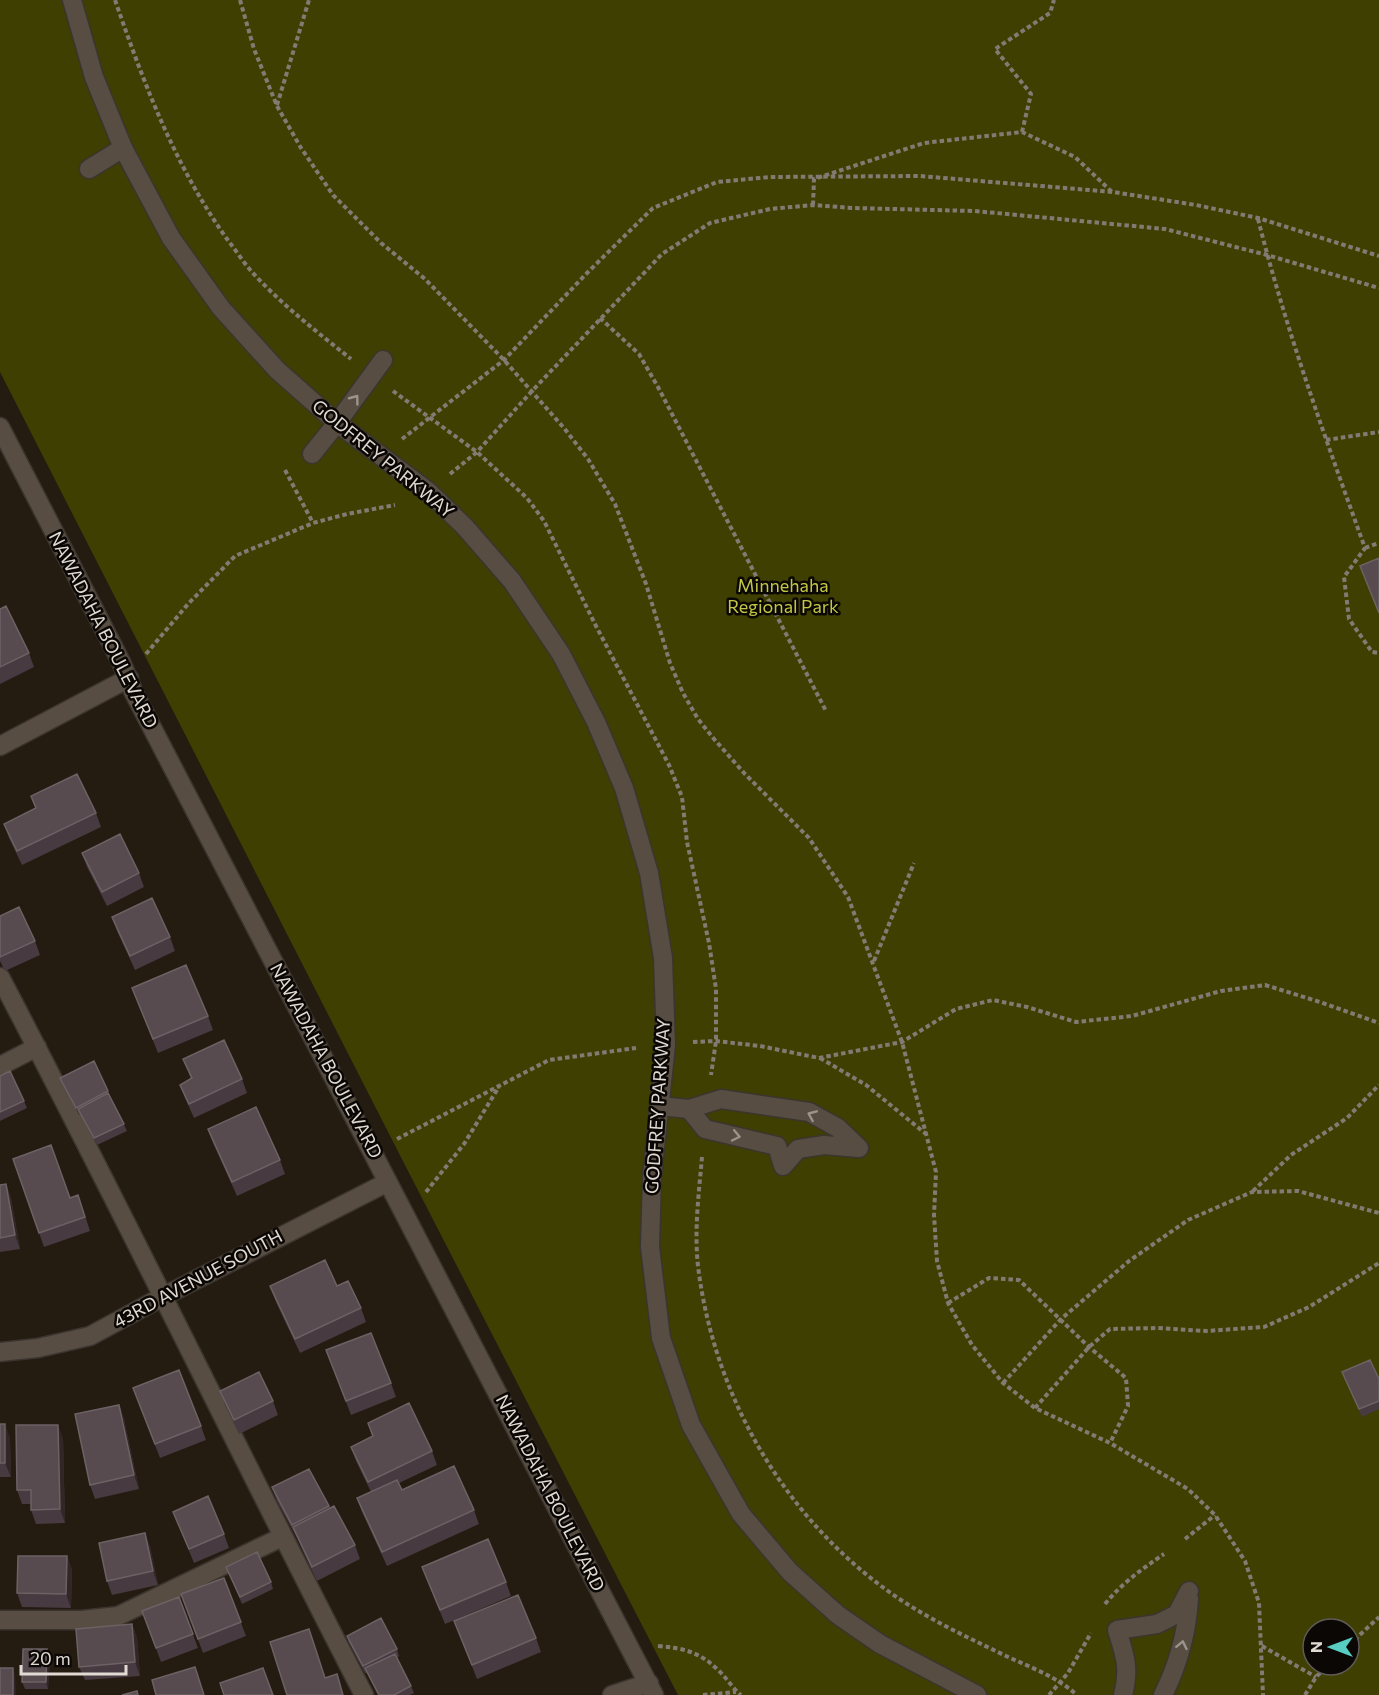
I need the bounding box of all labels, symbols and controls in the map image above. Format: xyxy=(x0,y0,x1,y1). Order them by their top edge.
street label: GODFREY PARKWAY xyxy=(308,394,459,522)
one-way arrow xyxy=(348,394,359,405)
street label: NAWADAHA BOULEVARD xyxy=(45,527,163,732)
park label: Minnehaha Regional Park xyxy=(727,574,839,617)
street label: NAWADAHA BOULEVARD xyxy=(266,959,388,1162)
street label: GODFREY PARKWAY xyxy=(640,1017,674,1194)
one-way arrow xyxy=(808,1110,819,1122)
one-way arrow xyxy=(731,1129,741,1142)
street label: 43RD AVENUE SOUTH xyxy=(109,1224,286,1332)
street label: NAWADAHA BOULEVARD xyxy=(492,1390,610,1595)
north arrow xyxy=(1301,1617,1361,1677)
scale bar xyxy=(21,1638,126,1676)
one-way arrow xyxy=(1175,1640,1188,1650)
text: N xyxy=(1306,1641,1325,1653)
text: 20 m xyxy=(30,1647,71,1669)

